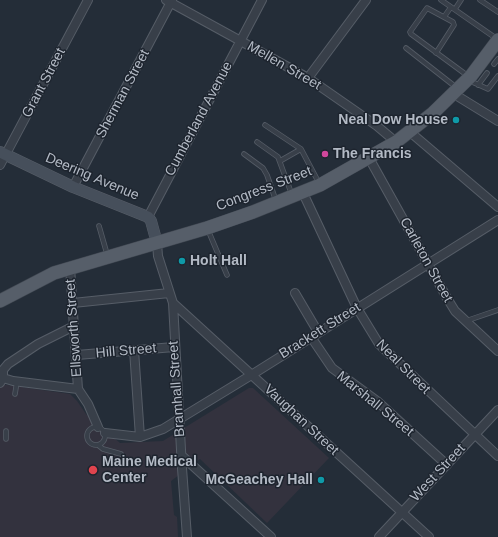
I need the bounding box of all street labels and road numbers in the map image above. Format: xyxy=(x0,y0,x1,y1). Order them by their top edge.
street label: Mellen Street xyxy=(244,38,324,94)
street label: Grant Street xyxy=(19,45,69,121)
street label: Sherman Street xyxy=(93,47,153,141)
street label: Cumberland Avenue xyxy=(162,59,236,179)
street label: Deering Avenue xyxy=(43,150,141,204)
street label: Congress Street xyxy=(214,163,314,215)
street label: Carleton Street xyxy=(396,215,456,305)
street label: Ellsworth Street xyxy=(62,279,86,377)
street label: Brackett Street xyxy=(276,299,364,363)
street label: Neal Street xyxy=(372,336,434,398)
street label: Hill Street xyxy=(95,340,157,362)
street label: Bramhall Street xyxy=(165,340,189,438)
street label: Marshall Street xyxy=(333,368,417,440)
street label: Vaughan Street xyxy=(260,381,342,459)
street label: West Street xyxy=(407,441,469,505)

